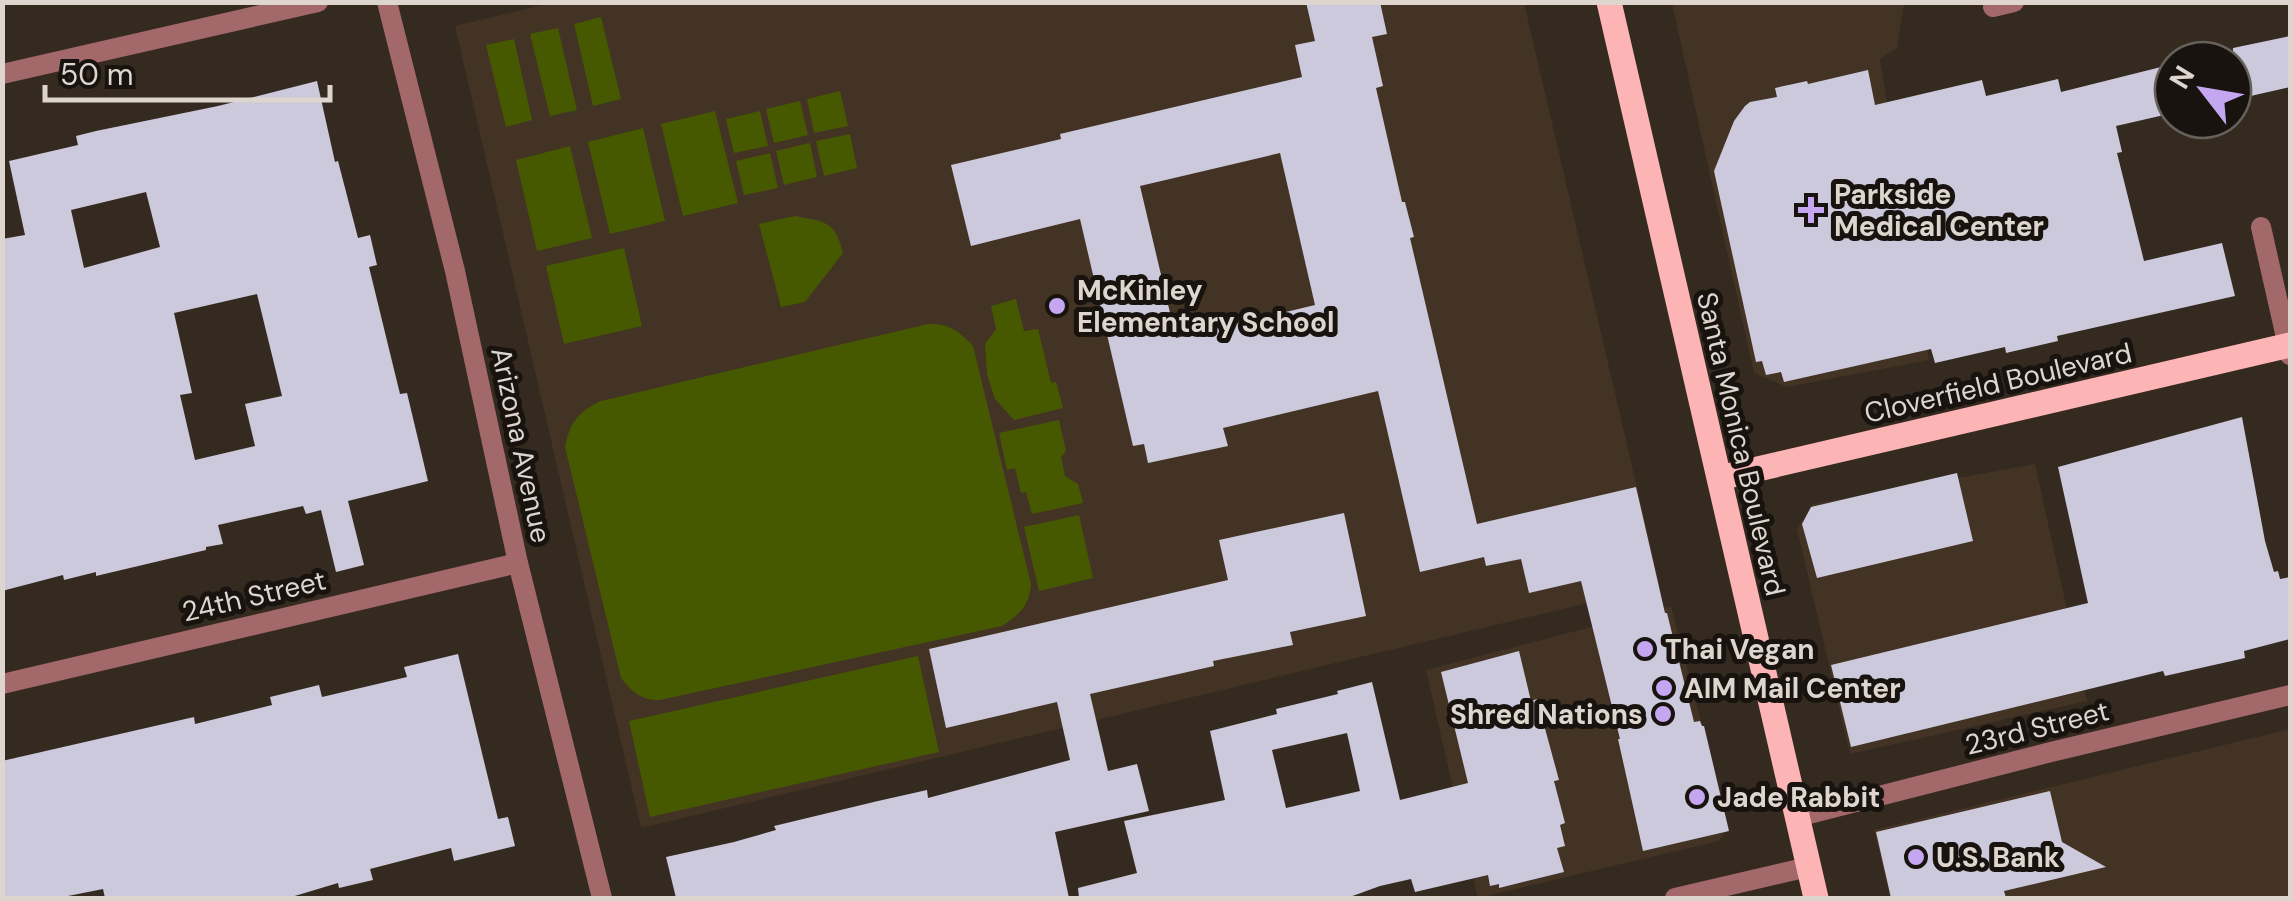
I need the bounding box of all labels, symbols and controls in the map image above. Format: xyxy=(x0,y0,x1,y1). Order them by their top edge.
scale bar xyxy=(45,40,330,102)
north arrow xyxy=(2153,40,2253,140)
text: 50 m xyxy=(60,55,134,94)
text: N xyxy=(2161,59,2203,96)
place label: Parkside Medical Center xyxy=(1834,176,2044,245)
marker: Parkside Medical Center xyxy=(1798,197,1824,223)
place label: McKinley Elementary School xyxy=(1077,272,1334,341)
street label: Santa Monica Boulevard xyxy=(1688,288,1794,600)
marker: McKinley Elementary School xyxy=(1046,295,1068,317)
street label: Cloverfield Boulevard xyxy=(1861,334,2135,432)
street label: Arizona Avenue xyxy=(482,344,560,546)
street label: 24th Street xyxy=(178,561,330,631)
place label: Thai Vegan xyxy=(1665,631,1815,668)
marker: Thai Vegan xyxy=(1634,638,1656,660)
place label: AIM Mail Center xyxy=(1684,670,1901,707)
marker: AIM Mail Center xyxy=(1653,677,1675,699)
street label: 23rd Street xyxy=(1961,692,2113,764)
place label: Shred Nations xyxy=(1450,696,1643,733)
marker: Shred Nations xyxy=(1652,703,1674,725)
place label: Jade Rabbit xyxy=(1717,779,1880,816)
marker: Jade Rabbit xyxy=(1686,786,1708,808)
place label: U.S. Bank xyxy=(1936,839,2060,876)
marker: U.S. Bank xyxy=(1905,846,1927,868)

